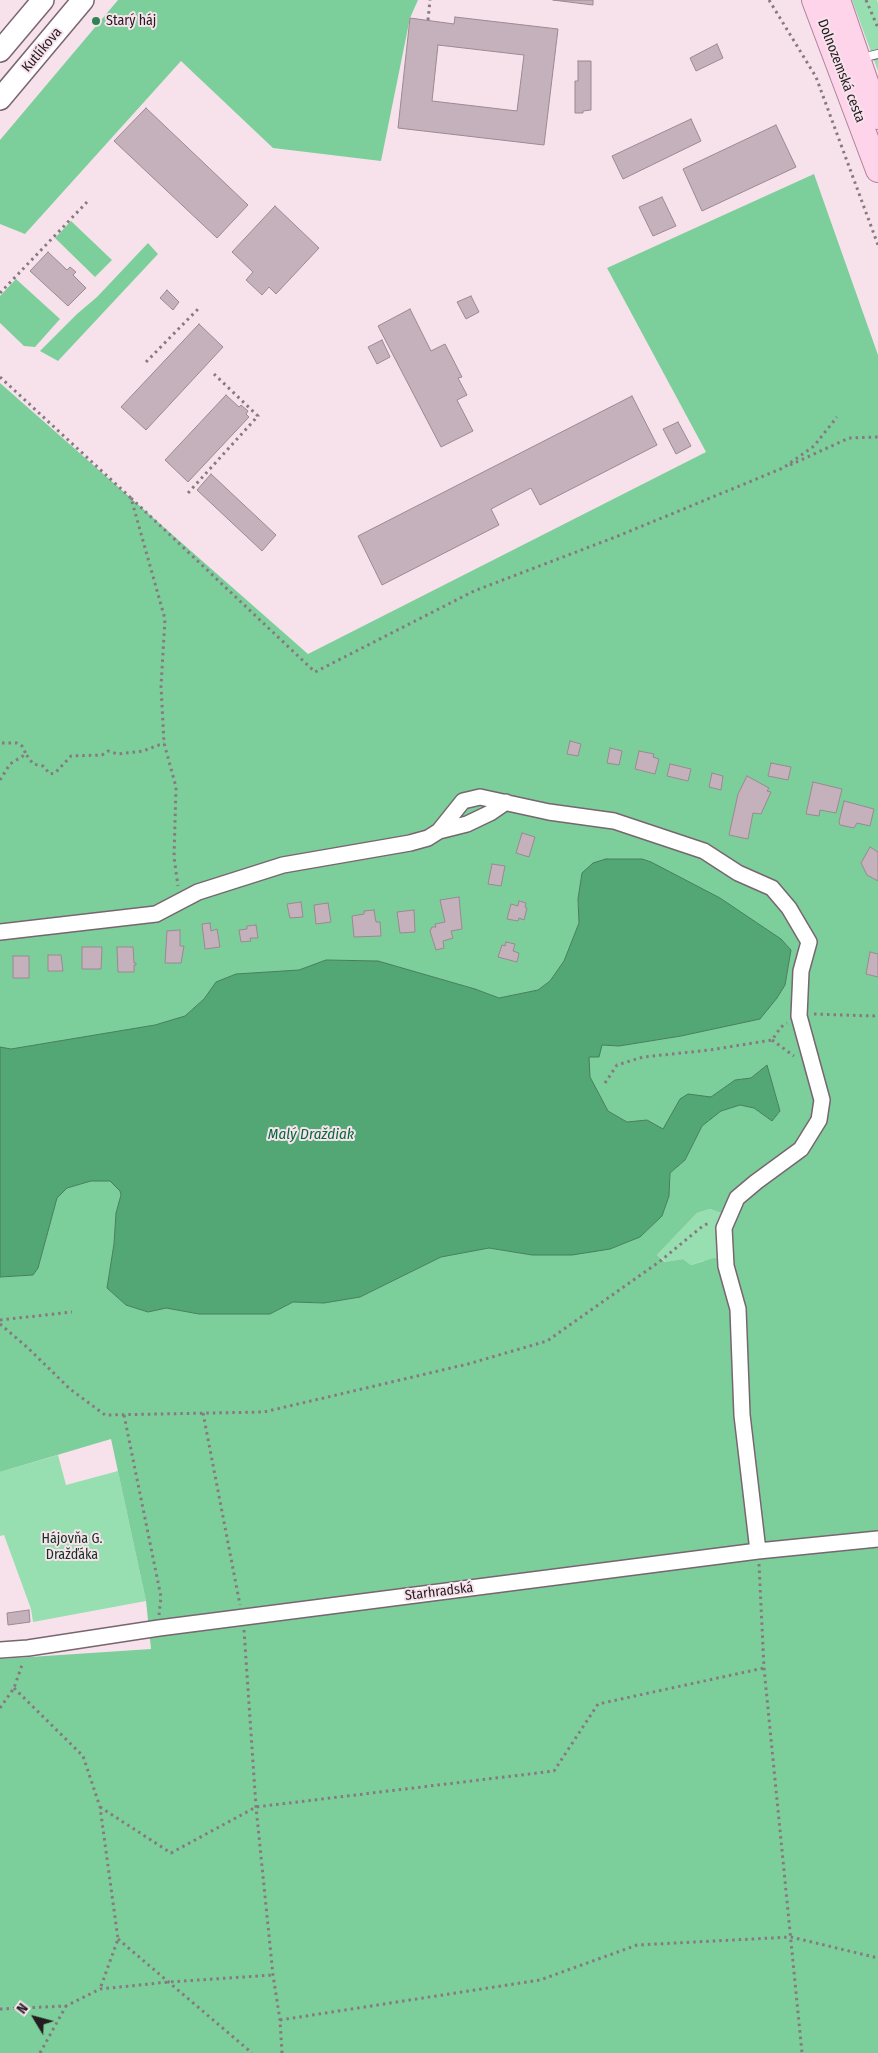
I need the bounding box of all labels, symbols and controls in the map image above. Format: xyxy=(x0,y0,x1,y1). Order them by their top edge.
place label: Starý háj xyxy=(106,13,156,29)
marker: Starý háj xyxy=(90,15,102,27)
street label: Dolnozemská cesta xyxy=(814,17,868,125)
street label: Kutlíkova xyxy=(19,24,65,76)
water label: Malý Draždiak xyxy=(268,1126,354,1144)
park label: Hájovňa G. Dražďáka xyxy=(42,1531,102,1564)
street label: Starhradská xyxy=(404,1579,474,1605)
north arrow xyxy=(10,1993,60,2043)
text: N xyxy=(13,2000,32,2017)

